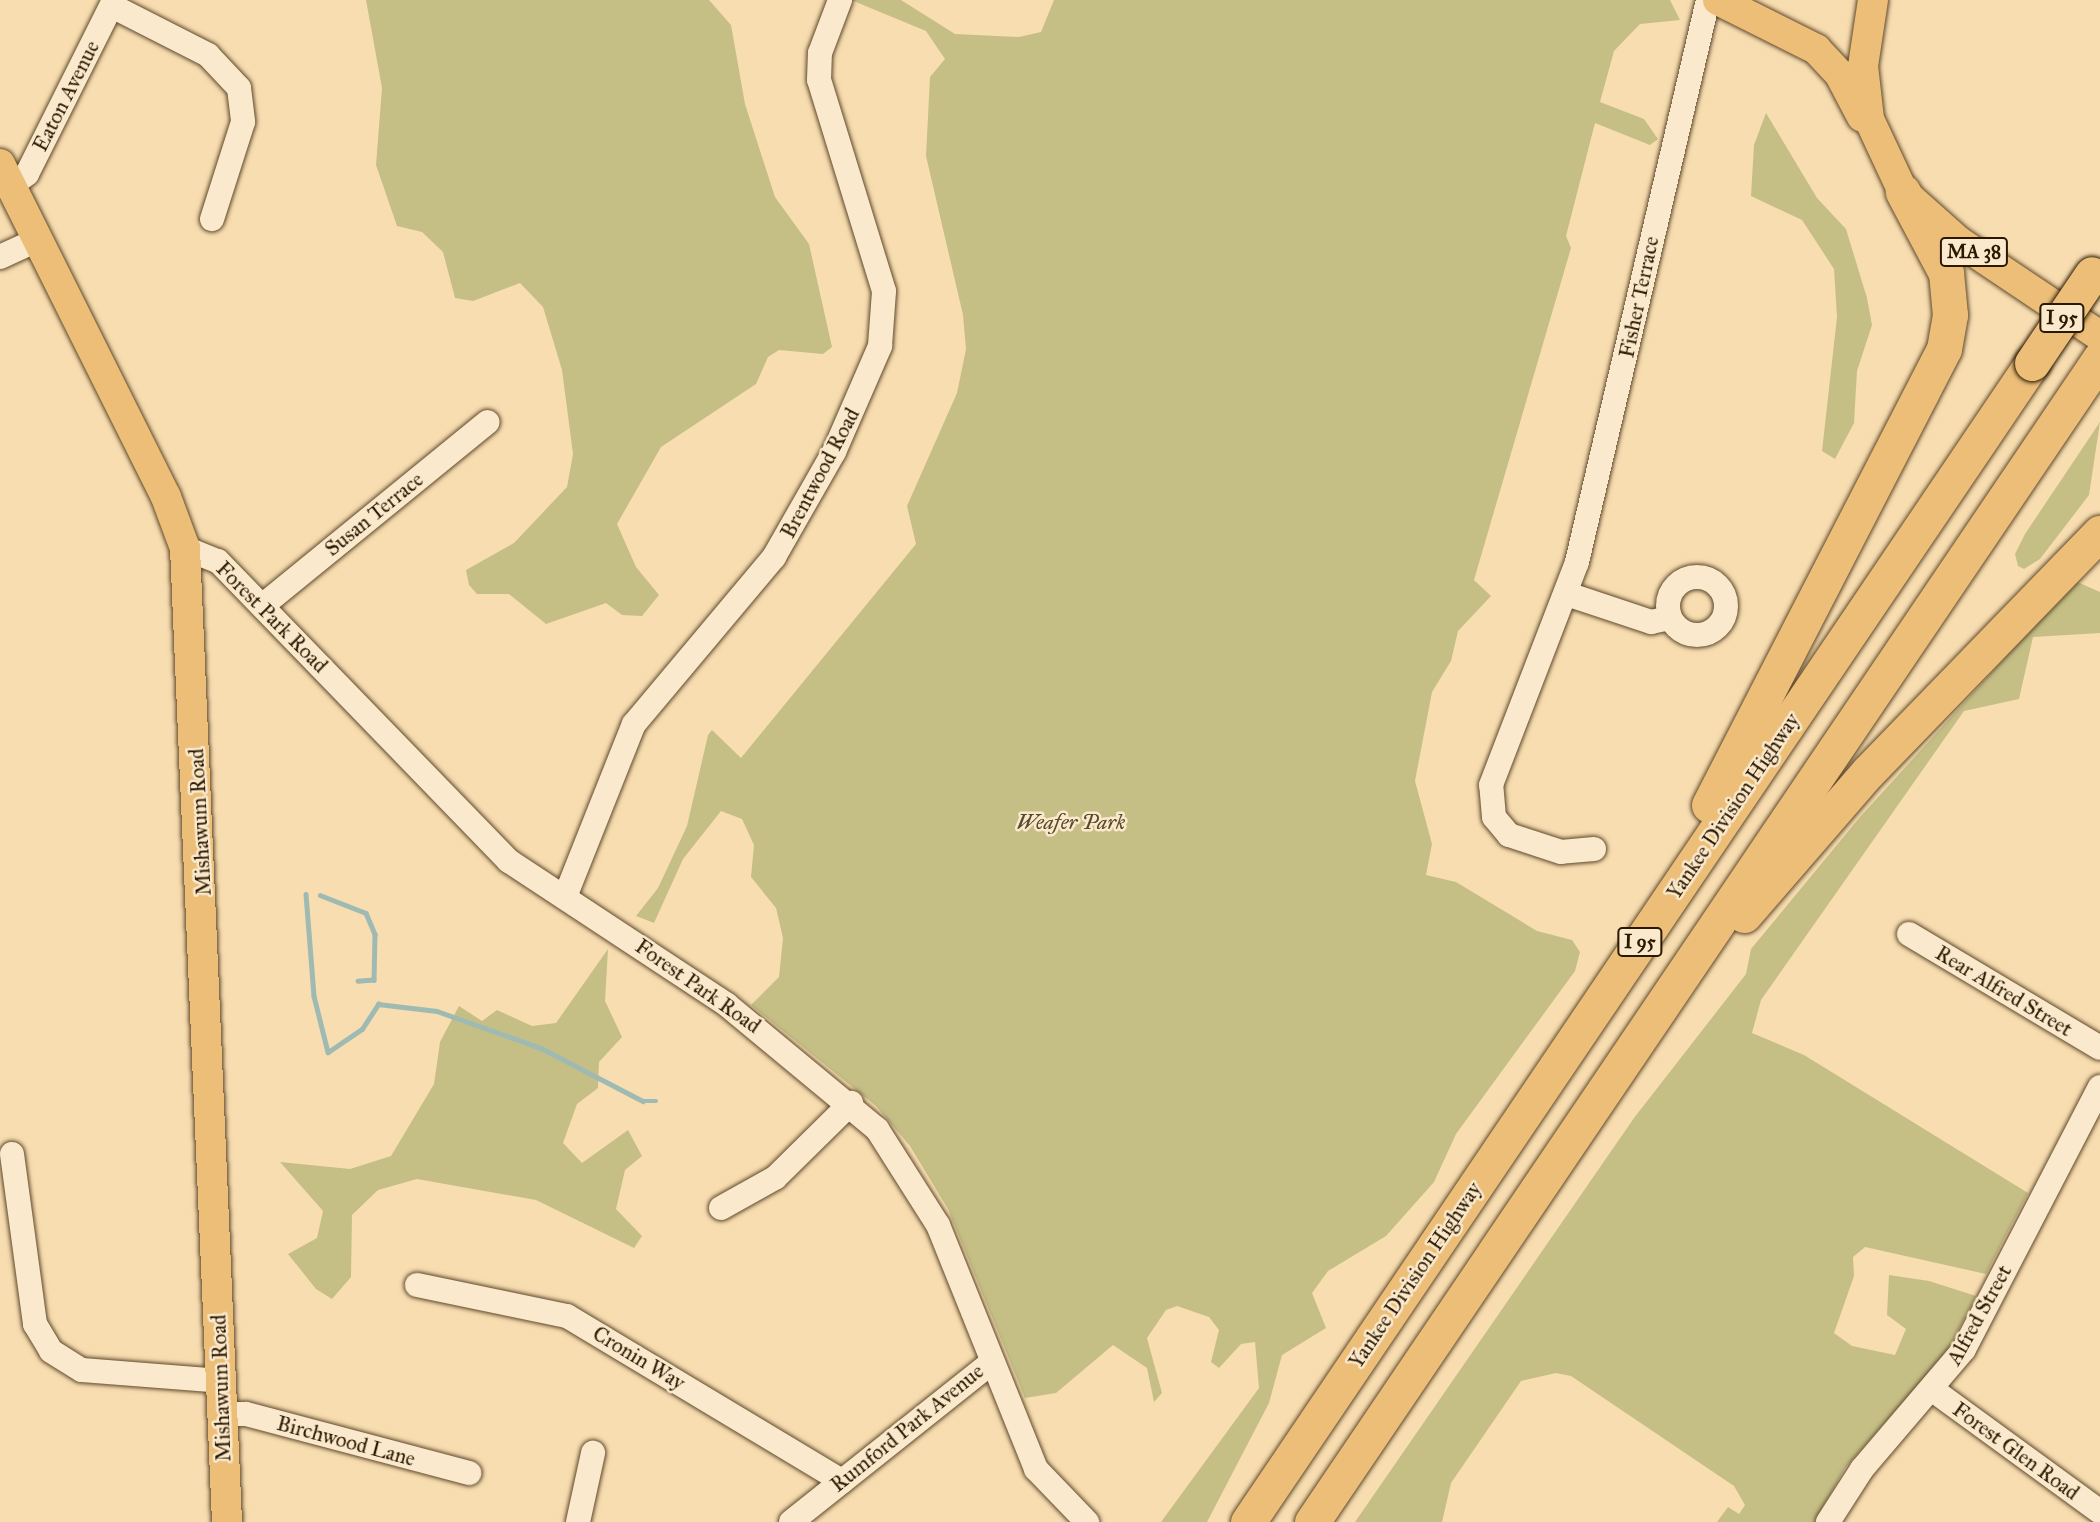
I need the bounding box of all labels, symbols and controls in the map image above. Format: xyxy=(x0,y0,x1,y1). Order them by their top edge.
street label: Eaton Avenue xyxy=(27,36,105,156)
street label: Fisher Terrace xyxy=(1614,234,1664,360)
road number: MA 38 xyxy=(1939,236,2009,268)
road number: I 95 xyxy=(2039,302,2085,334)
street label: Brentwood Road xyxy=(775,404,865,542)
street label: Susan Terrace xyxy=(320,467,428,561)
street label: Forest Park Road xyxy=(211,556,333,678)
street label: Yankee Division Highway xyxy=(1661,708,1805,904)
street label: Mishawum Road xyxy=(184,748,216,896)
park label: Weafer Park xyxy=(1017,809,1125,835)
road number: I 95 xyxy=(1617,926,1663,958)
street label: Forest Park Road xyxy=(630,933,766,1039)
street label: Rear Alfred Street xyxy=(1931,940,2077,1042)
street label: Yankee Division Highway xyxy=(1343,1177,1487,1373)
street label: Alfred Street xyxy=(1941,1261,2017,1369)
street label: Mishawum Road xyxy=(206,1314,236,1462)
street label: Cronin Way xyxy=(588,1321,690,1395)
street label: Rumford Park Avenue xyxy=(825,1359,989,1497)
street label: Forest Glen Road xyxy=(1948,1397,2084,1505)
street label: Birchwood Lane xyxy=(274,1410,418,1472)

